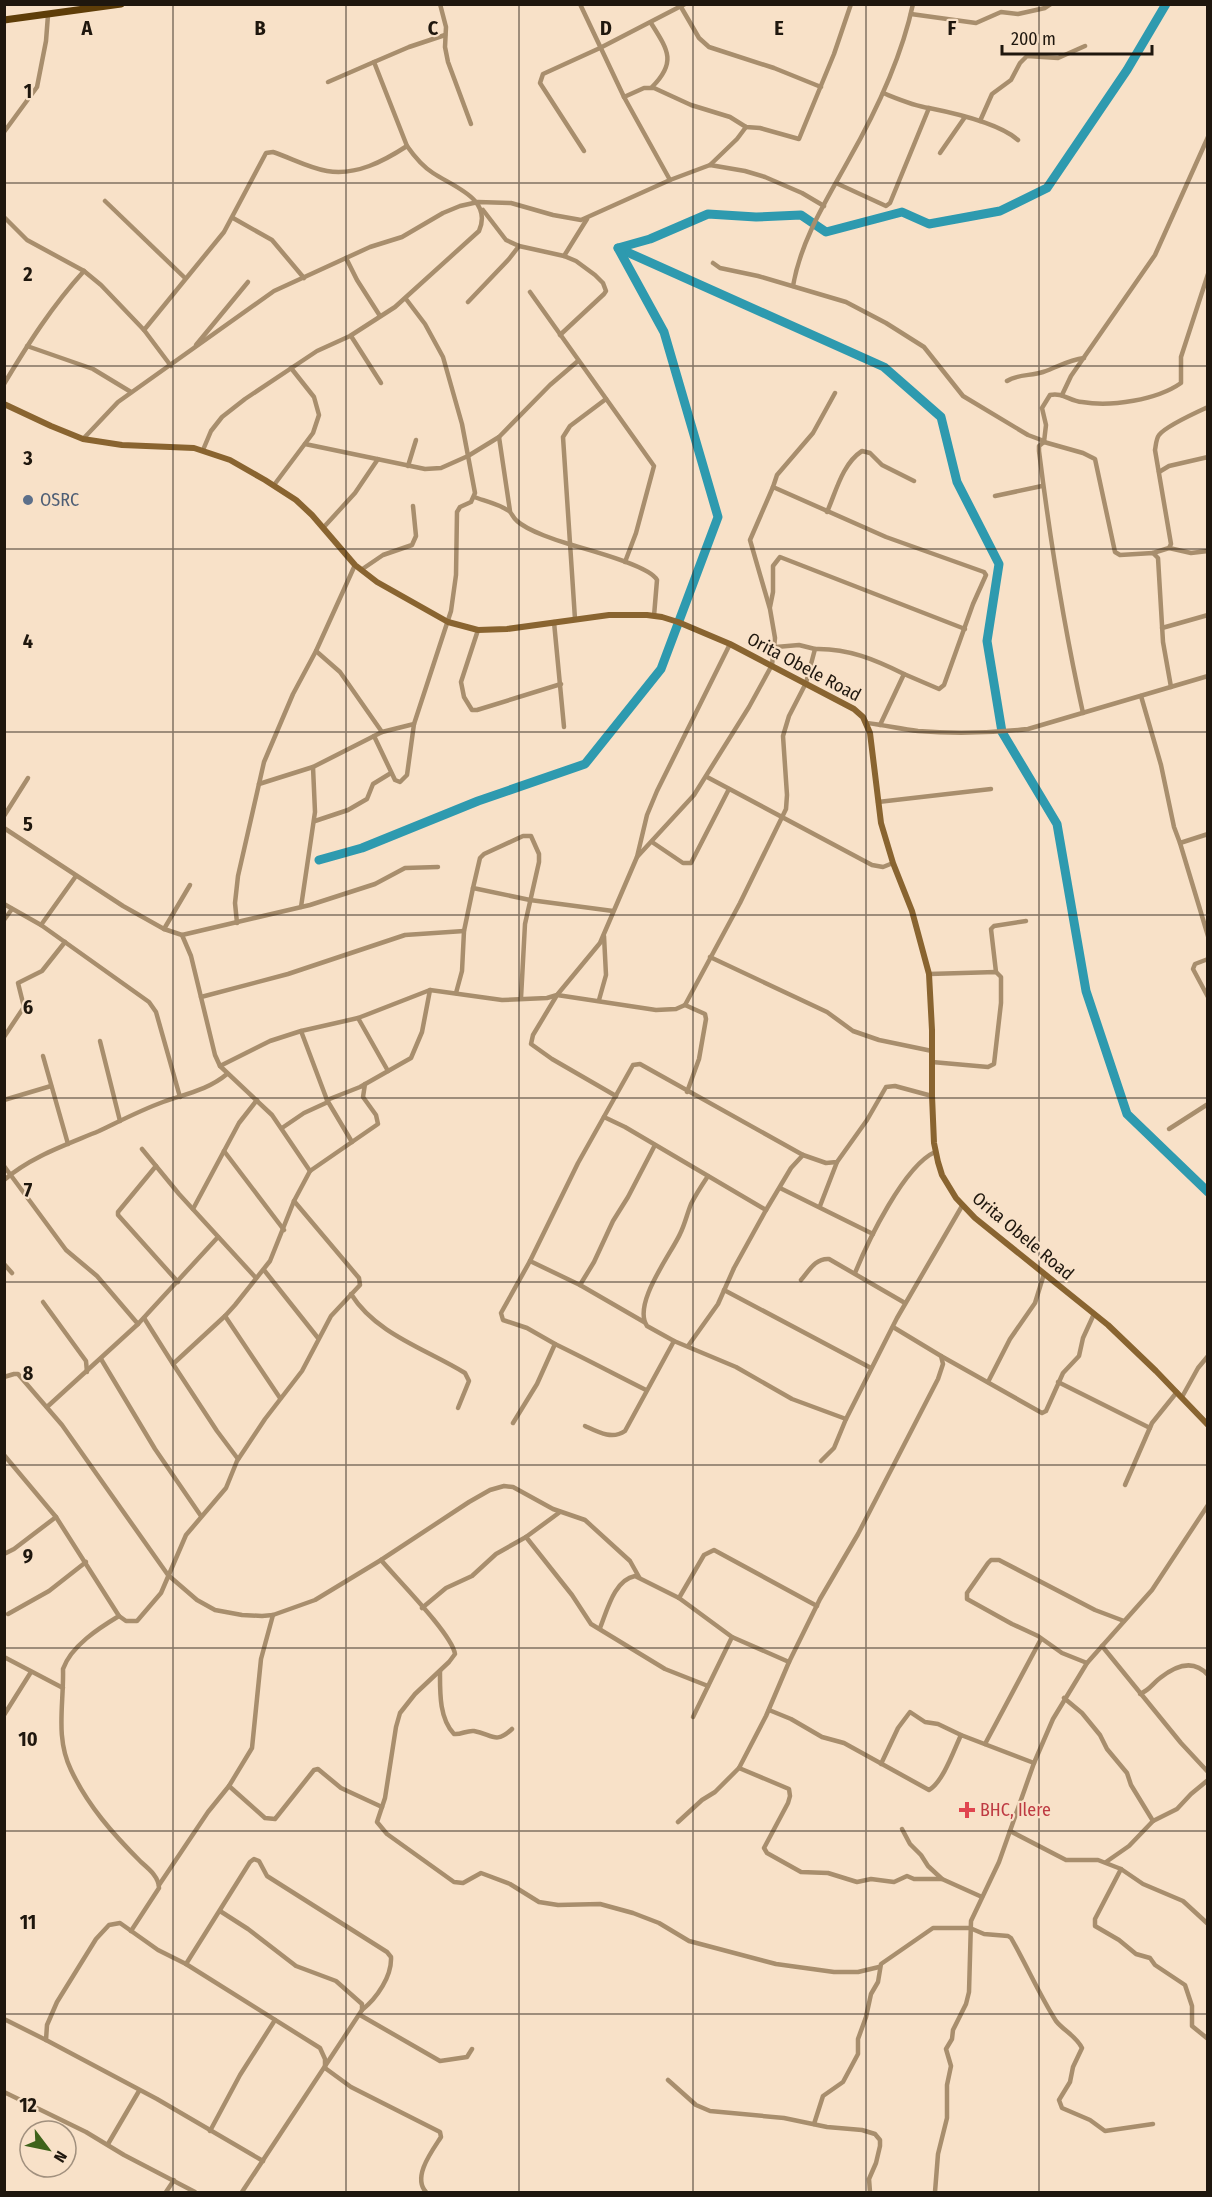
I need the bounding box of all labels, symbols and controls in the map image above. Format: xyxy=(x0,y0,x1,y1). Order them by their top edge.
text: A xyxy=(81,16,94,40)
text: B xyxy=(254,16,266,40)
text: C xyxy=(428,16,439,40)
text: D xyxy=(600,16,612,40)
text: E xyxy=(774,16,784,40)
text: F xyxy=(948,16,957,40)
scale bar xyxy=(1002,18,1152,56)
text: 200 m xyxy=(1011,28,1056,50)
text: 1 xyxy=(24,79,32,103)
text: 2 xyxy=(22,262,33,286)
text: 3 xyxy=(22,446,33,470)
place label: OSRC xyxy=(40,489,79,511)
marker: OSRC xyxy=(21,493,35,507)
street label: Orita Obele Road xyxy=(743,628,865,706)
text: 4 xyxy=(23,629,33,653)
text: 5 xyxy=(23,812,33,836)
text: 6 xyxy=(23,995,33,1019)
text: 7 xyxy=(24,1178,33,1202)
street label: Orita Obele Road xyxy=(968,1187,1078,1285)
text: 8 xyxy=(23,1361,34,1385)
text: 9 xyxy=(23,1544,33,1568)
text: 10 xyxy=(18,1727,38,1751)
place label: BHC, Ilere xyxy=(980,1799,1051,1821)
marker: BHC, Ilere xyxy=(958,1801,976,1819)
text: 11 xyxy=(20,1910,36,1934)
text: 12 xyxy=(19,2093,37,2117)
north arrow xyxy=(18,2119,78,2179)
text: N xyxy=(50,2148,71,2166)

